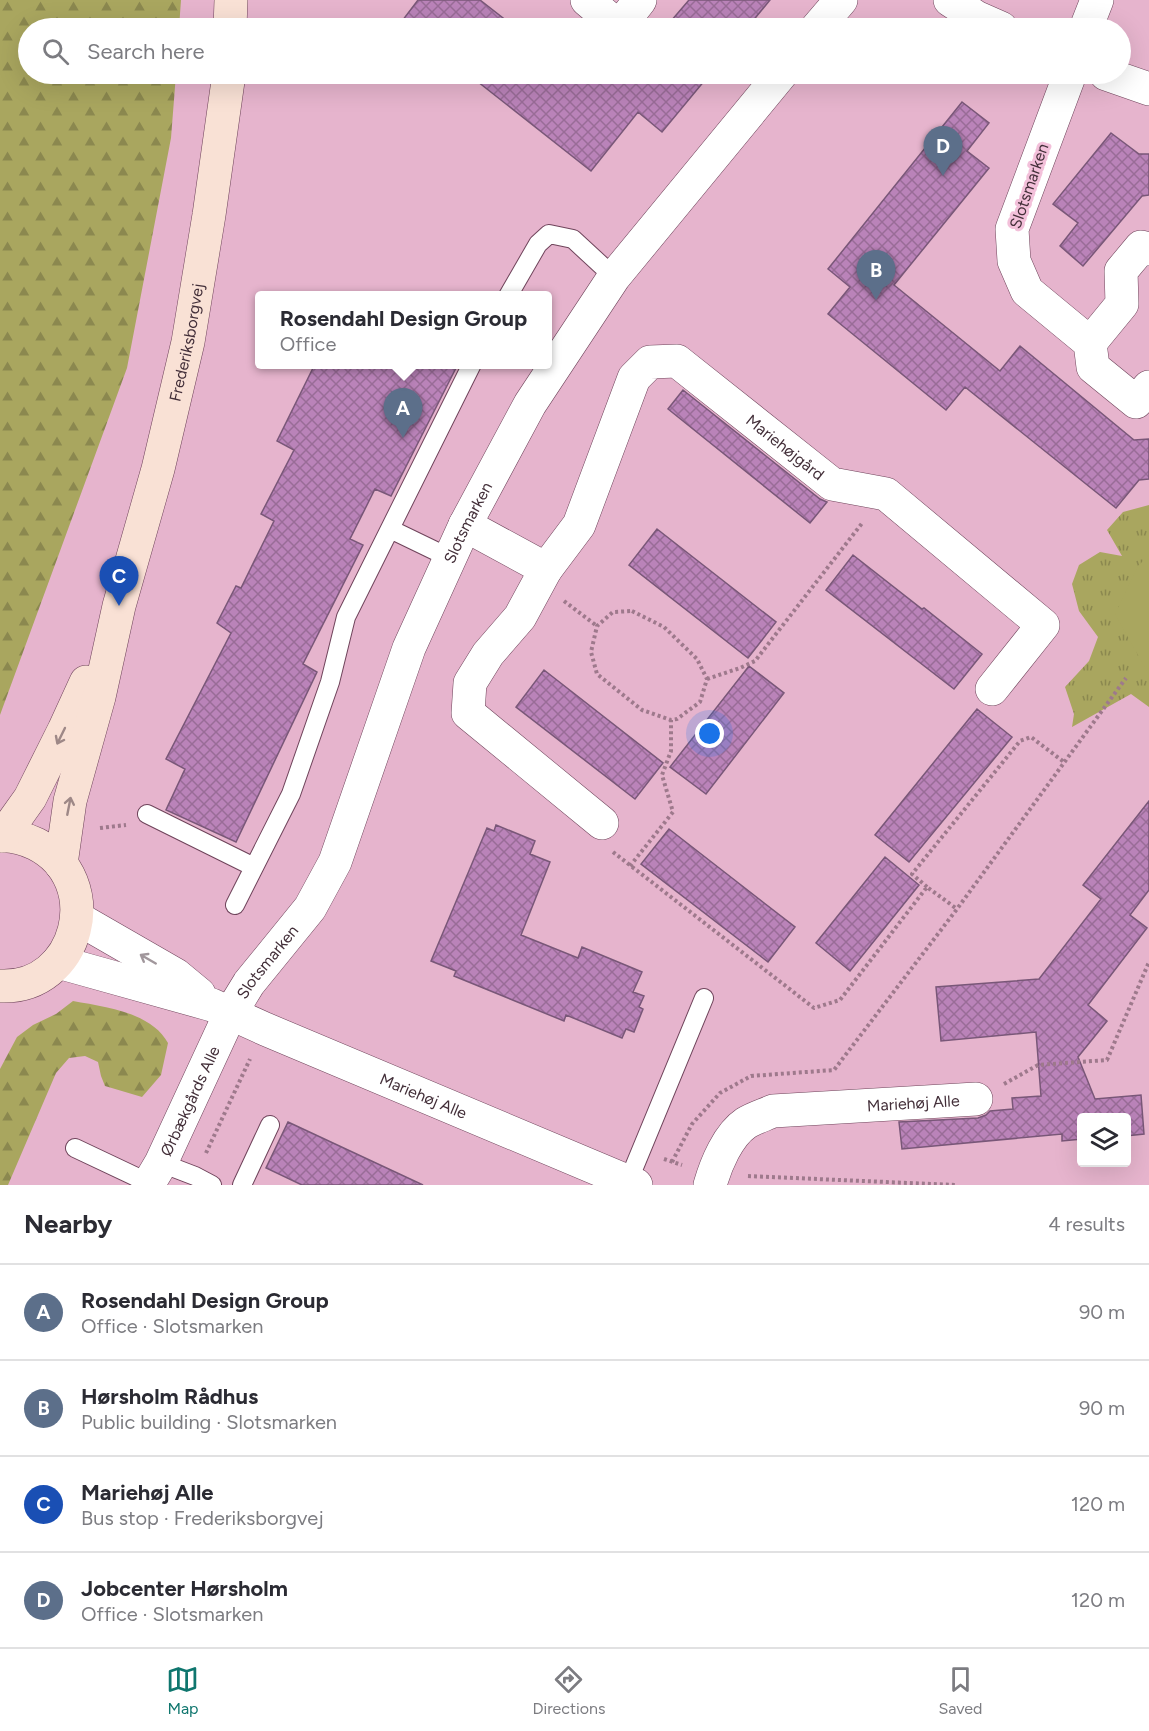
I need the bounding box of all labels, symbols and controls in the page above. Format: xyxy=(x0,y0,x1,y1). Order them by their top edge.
search box xyxy=(18,18,1131,84)
icon: search xyxy=(39,35,72,68)
text: Search here xyxy=(87,38,205,65)
pin: D xyxy=(924,126,962,176)
street label: Slotsmarken xyxy=(1006,141,1052,231)
pin: B xyxy=(856,250,896,300)
street label: Frederiksborgvej xyxy=(165,282,207,403)
popup xyxy=(255,291,552,369)
text: Rosendahl Design Group xyxy=(280,305,527,332)
text: Office xyxy=(280,332,336,356)
pin: A xyxy=(384,388,422,438)
street label: Mariehøjgård xyxy=(742,410,828,484)
street label: Slotsmarken xyxy=(439,479,496,566)
pin: C xyxy=(100,556,138,606)
your location xyxy=(695,719,724,748)
one-way arrow xyxy=(55,727,66,745)
one-way arrow xyxy=(64,797,75,816)
street label: Slotsmarken xyxy=(232,921,302,1002)
one-way arrow xyxy=(140,952,157,964)
street label: Ørbækgårds Alle xyxy=(156,1042,224,1159)
street label: Mariehøj Alle xyxy=(377,1069,470,1122)
street label: Mariehøj Alle xyxy=(866,1090,960,1115)
map controls xyxy=(1077,1113,1131,1167)
button: layers xyxy=(1077,1113,1131,1167)
text: Nearby xyxy=(24,1208,112,1240)
text: 4 results xyxy=(1048,1212,1125,1236)
text: Rosendahl Design Group xyxy=(81,1287,329,1314)
text: A xyxy=(36,1300,51,1324)
text: 90 m xyxy=(1079,1300,1125,1324)
text: Office · Slotsmarken xyxy=(81,1314,263,1338)
text: Hørsholm Rådhus xyxy=(81,1383,258,1410)
text: B xyxy=(37,1396,50,1420)
text: 90 m xyxy=(1079,1396,1125,1420)
text: Public building · Slotsmarken xyxy=(81,1410,337,1434)
text: Mariehøj Alle xyxy=(81,1479,214,1506)
text: C xyxy=(36,1492,51,1516)
text: 120 m xyxy=(1071,1492,1125,1516)
text: Bus stop · Frederiksborgvej xyxy=(81,1506,324,1530)
text: Jobcenter Hørsholm xyxy=(81,1575,288,1602)
text: D xyxy=(37,1588,51,1612)
text: 120 m xyxy=(1071,1588,1125,1612)
text: Office · Slotsmarken xyxy=(81,1602,263,1626)
tab: Map xyxy=(166,1663,199,1718)
tab: Directions xyxy=(532,1663,605,1718)
tab: Saved xyxy=(938,1663,983,1718)

